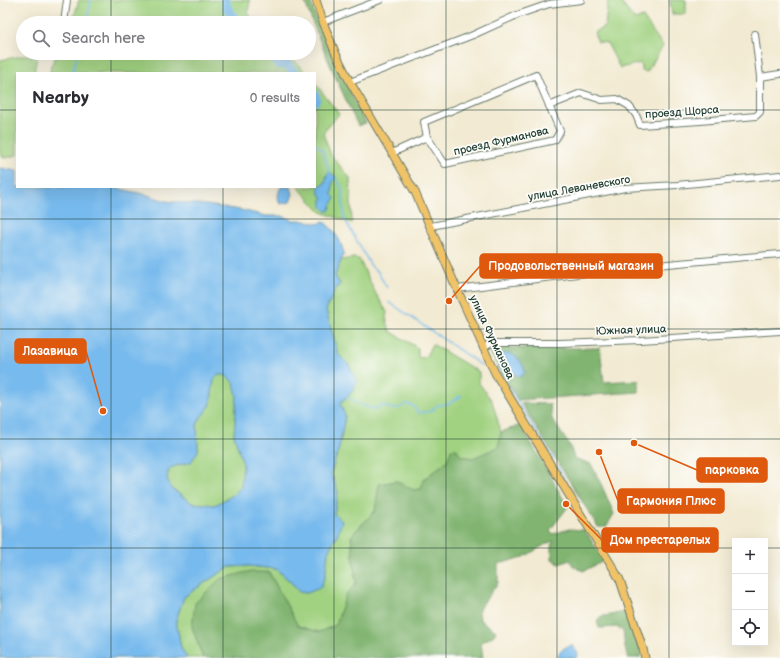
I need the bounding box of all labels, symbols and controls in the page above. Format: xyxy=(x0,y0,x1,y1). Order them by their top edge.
search box xyxy=(16,16,316,60)
icon: search xyxy=(30,27,52,49)
text: Search here xyxy=(62,29,145,48)
text: Nearby xyxy=(32,88,89,108)
text: 0 results xyxy=(250,90,300,106)
street label: проезд Щорса xyxy=(645,103,720,121)
street label: проезд Фурманова xyxy=(452,124,550,158)
street label: улица Леваневского xyxy=(527,173,631,203)
callout: Продовольственный магазин xyxy=(480,254,662,278)
text: Продовольственный магазин xyxy=(488,259,654,274)
street label: улица Фурманова xyxy=(467,293,517,382)
street label: Южная улица xyxy=(595,322,667,338)
callout: Лазавица xyxy=(15,339,86,363)
text: Лазавица xyxy=(21,344,79,359)
callout: парковка xyxy=(697,458,767,482)
text: парковка xyxy=(705,463,760,478)
callout: Гармония Плюс xyxy=(618,489,724,513)
text: Гармония Плюс xyxy=(626,494,716,509)
callout: Дом престарелых xyxy=(602,528,718,552)
text: Дом престарелых xyxy=(610,533,711,548)
map controls xyxy=(732,538,768,646)
button: + xyxy=(732,538,768,574)
button: − xyxy=(732,574,768,610)
button: locate xyxy=(732,610,768,646)

